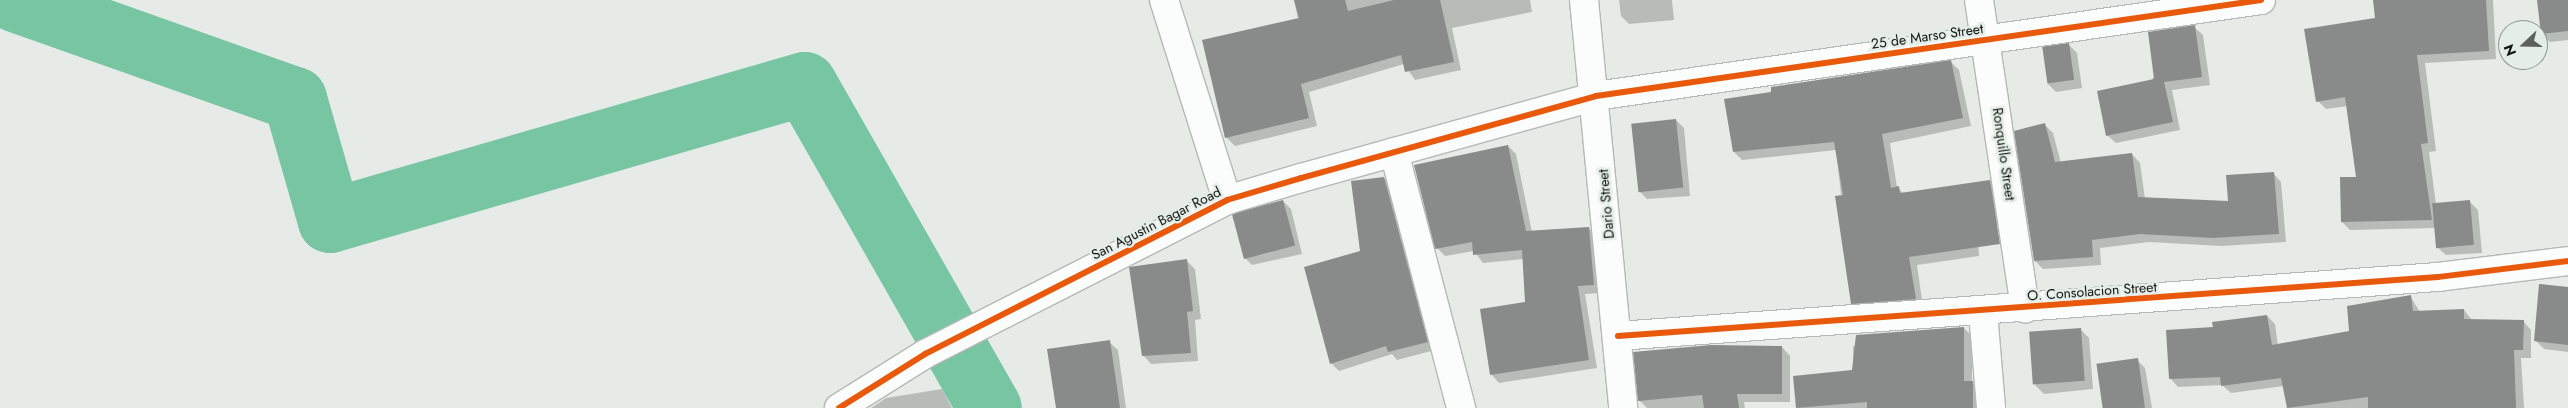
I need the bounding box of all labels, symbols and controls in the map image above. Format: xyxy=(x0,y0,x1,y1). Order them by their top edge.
street label: 25 de Marso Street xyxy=(1870,20,1984,52)
north arrow xyxy=(2498,20,2548,70)
text: N xyxy=(2499,41,2521,59)
street label: Ronquillo Street xyxy=(1989,107,2019,201)
street label: Dario Street xyxy=(1595,168,1617,240)
street label: San Agustin Bagar Road xyxy=(1088,183,1224,263)
street label: O. Consolacion Street xyxy=(2027,278,2157,304)

